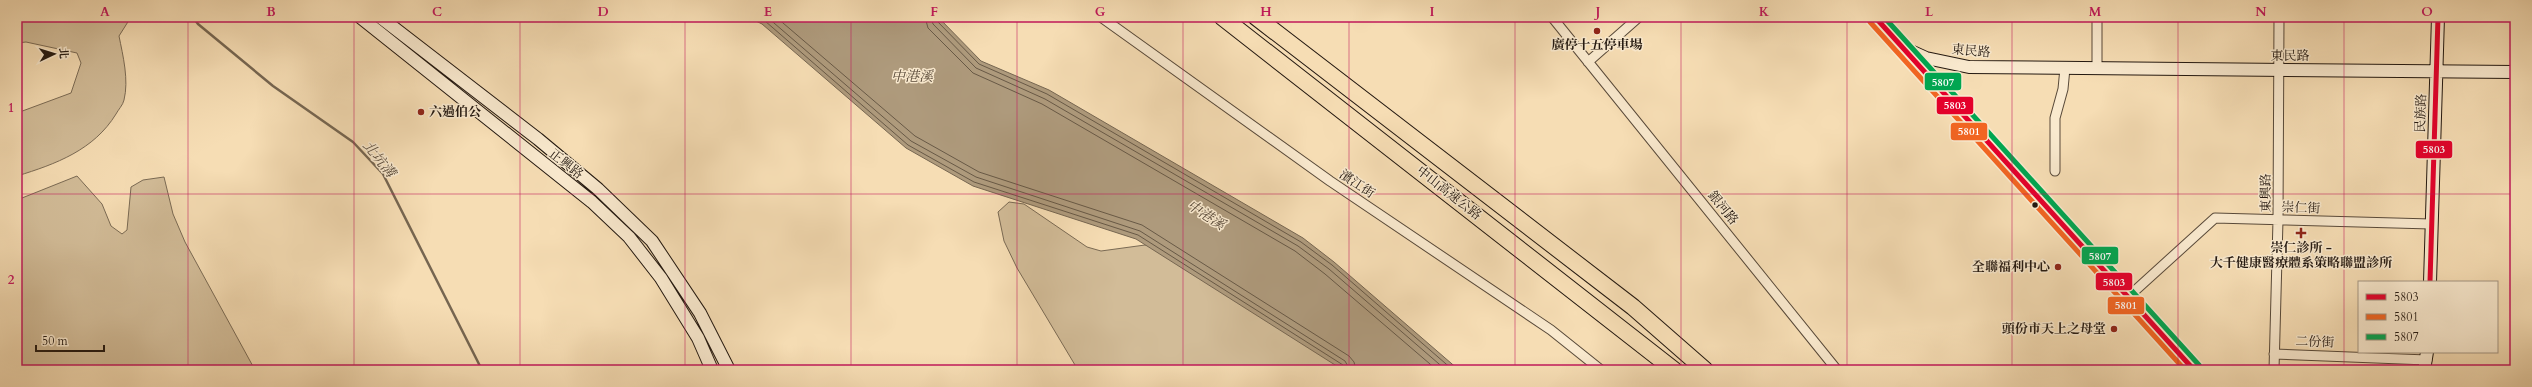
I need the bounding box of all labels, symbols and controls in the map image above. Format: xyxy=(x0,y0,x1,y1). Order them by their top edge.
text: A xyxy=(100,3,110,21)
text: B xyxy=(266,3,276,21)
text: C xyxy=(432,3,442,21)
text: D xyxy=(597,3,609,21)
text: E xyxy=(764,3,772,21)
text: F xyxy=(930,3,938,21)
text: G xyxy=(1095,3,1106,21)
text: H xyxy=(1260,3,1272,21)
text: I xyxy=(1429,3,1435,21)
text: J xyxy=(1594,3,1601,21)
text: K xyxy=(1759,3,1770,21)
text: L xyxy=(1925,3,1934,21)
text: M xyxy=(2089,3,2102,21)
text: N xyxy=(2255,3,2267,21)
text: O xyxy=(2421,3,2433,21)
marker: 廣停十五停車場 xyxy=(1592,26,1602,36)
north arrow xyxy=(34,34,74,74)
place label: 廣停十五停車場 xyxy=(1551,36,1643,54)
street label: 東民路 xyxy=(1951,40,1991,62)
text: 北 xyxy=(56,47,71,59)
street label: 東民路 xyxy=(2270,47,2310,65)
water label: 中港溪 xyxy=(891,67,935,86)
line badge: 5807 xyxy=(1924,72,1962,91)
text: 5807 xyxy=(1932,75,1955,90)
street label: 民族路 xyxy=(2411,93,2431,133)
line badge: 5803 xyxy=(1936,96,1974,115)
text: 5803 xyxy=(1944,98,1967,113)
text: 1 xyxy=(8,99,14,117)
place label: 六過伯公 xyxy=(429,103,481,121)
marker: 六過伯公 xyxy=(416,107,426,117)
line badge: 5801 xyxy=(1950,122,1988,141)
text: 5801 xyxy=(1958,124,1980,139)
water label: 北坑溝 xyxy=(358,137,401,183)
line badge: 5803 xyxy=(2415,140,2453,159)
text: 5803 xyxy=(2423,142,2446,157)
street label: 正興路 xyxy=(545,145,587,183)
street label: 中山高速公路 xyxy=(1413,162,1485,224)
street label: 濱江街 xyxy=(1336,166,1378,202)
street label: 東興路 xyxy=(2257,173,2275,213)
street label: 銀河路 xyxy=(1704,187,1742,229)
water label: 中港溪 xyxy=(1183,196,1230,235)
street label: 崇仁街 xyxy=(2281,198,2321,218)
unlabelled marker xyxy=(2030,200,2040,210)
marker: 崇仁診所 - 大千健康醫療體系策略聯盟診所 xyxy=(2295,227,2307,239)
place label: 崇仁診所 - 大千健康醫療體系策略聯盟診所 xyxy=(2210,239,2393,272)
line badge: 5807 xyxy=(2081,246,2119,265)
text: 5807 xyxy=(2089,249,2112,264)
place label: 全聯福利中心 xyxy=(1972,258,2050,276)
marker: 全聯福利中心 xyxy=(2053,262,2063,272)
text: 2 xyxy=(8,271,15,289)
line badge: 5803 xyxy=(2095,272,2133,291)
text: 5803 xyxy=(2103,275,2126,290)
legend xyxy=(2358,281,2498,353)
text: 5803 xyxy=(2394,289,2419,305)
line badge: 5801 xyxy=(2107,296,2145,315)
text: 5801 xyxy=(2115,298,2137,313)
text: 5801 xyxy=(2394,309,2419,325)
place label: 頭份市天上之母堂 xyxy=(2002,320,2106,338)
marker: 頭份市天上之母堂 xyxy=(2109,324,2119,334)
scale bar xyxy=(36,327,104,353)
text: 5807 xyxy=(2394,329,2419,345)
street label: 二份街 xyxy=(2295,332,2335,352)
text: 50 m xyxy=(42,333,69,349)

